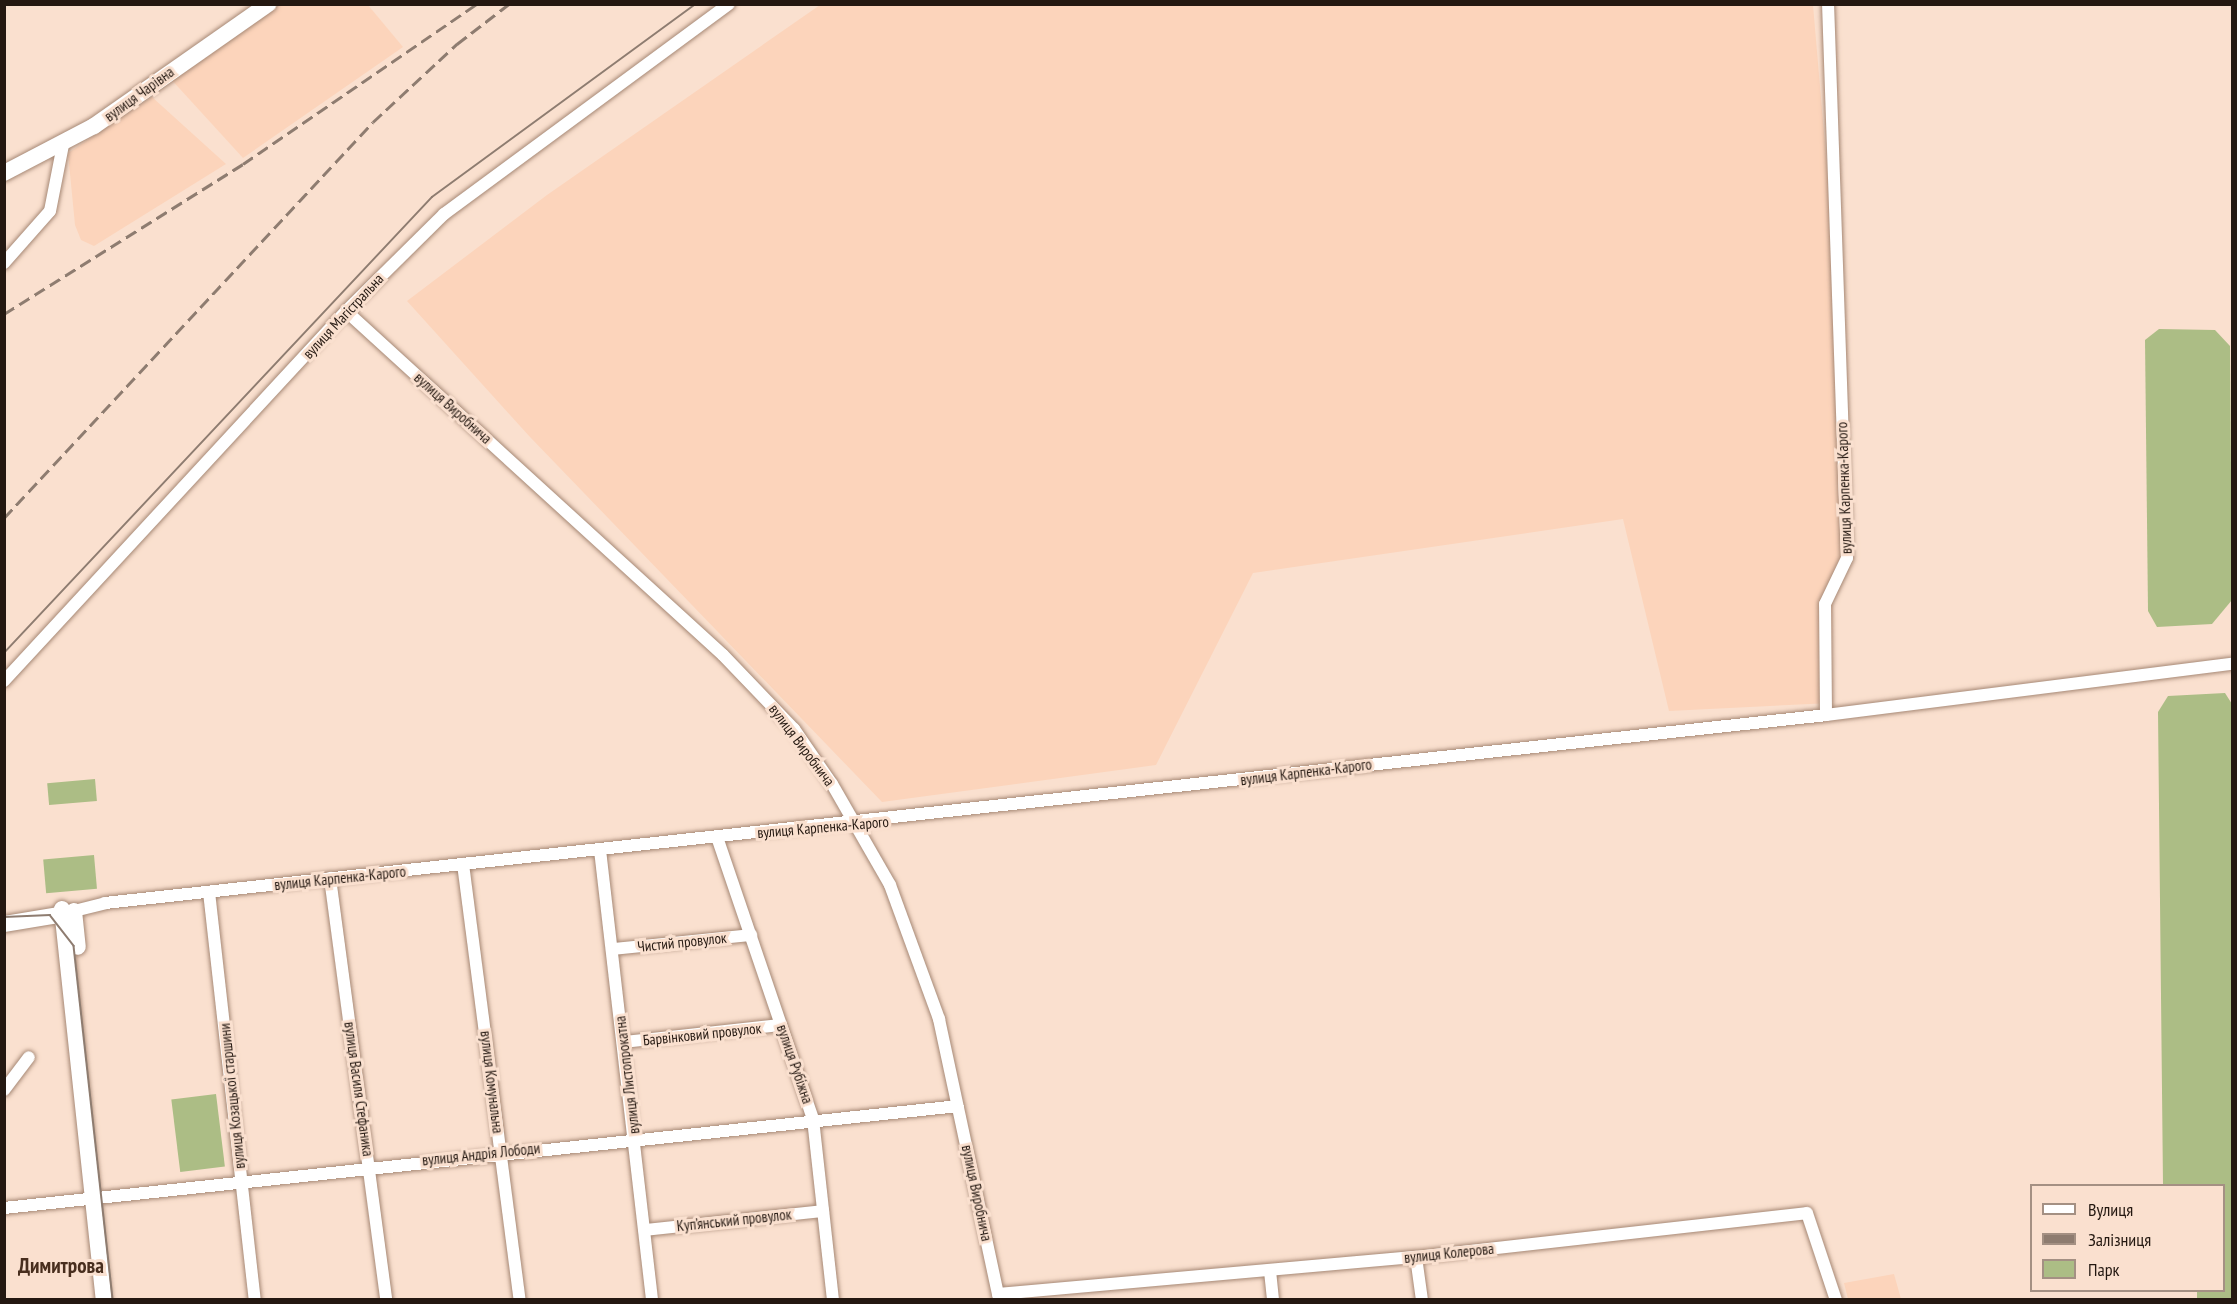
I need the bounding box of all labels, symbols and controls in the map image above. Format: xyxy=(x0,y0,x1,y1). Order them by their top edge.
street label: вулиця Чарівна xyxy=(101,63,177,125)
street label: вулиця Магістральна xyxy=(299,270,387,362)
street label: вулиця Виробнича xyxy=(411,369,495,447)
street label: вулиця Карпенка-Карого xyxy=(1833,422,1855,554)
street label: вулиця Виробнича xyxy=(765,700,839,790)
street label: вулиця Карпенка-Карого xyxy=(1239,755,1373,789)
street label: вулиця Карпенка-Карого xyxy=(756,812,890,842)
street label: вулиця Карпенка-Карого xyxy=(273,862,407,894)
street label: Чистий провулок xyxy=(637,928,727,956)
street label: вулиця Листопрокатна xyxy=(611,1015,643,1135)
street label: Барвінковий провулок xyxy=(642,1019,762,1049)
street label: вулиця Василя Стефаника xyxy=(341,1020,377,1158)
street label: вулиця Козацької старшини xyxy=(215,1022,249,1170)
street label: вулиця Рубіжна xyxy=(773,1022,817,1106)
street label: вулиця Комунальна xyxy=(477,1030,507,1134)
street label: вулиця Андрія Лободи xyxy=(421,1139,541,1169)
street label: вулиця Виробнича xyxy=(958,1143,996,1243)
legend xyxy=(2030,1184,2225,1292)
text: Вулиця xyxy=(2088,1198,2133,1221)
street label: Куп’янський провулок xyxy=(676,1205,792,1235)
text: Залізниця xyxy=(2088,1228,2151,1251)
street label: вулиця Колерова xyxy=(1403,1239,1495,1267)
district label: Димитрова xyxy=(18,1253,104,1279)
text: Парк xyxy=(2088,1258,2119,1281)

